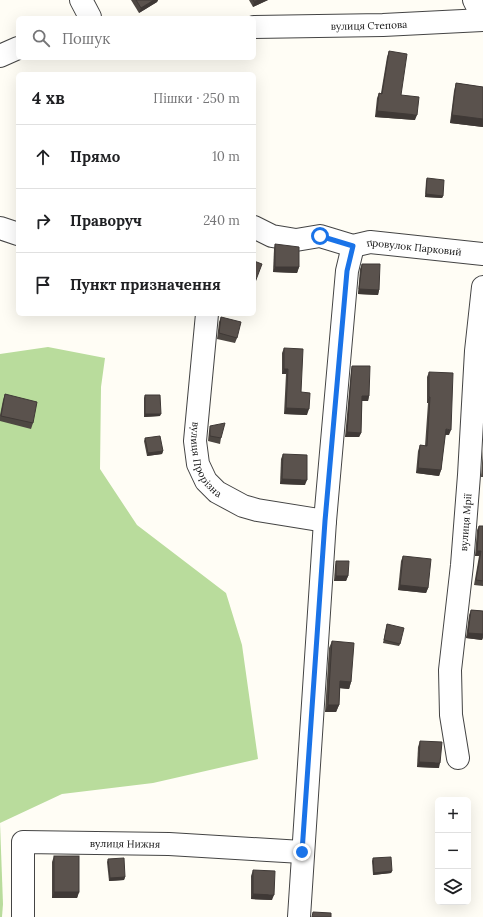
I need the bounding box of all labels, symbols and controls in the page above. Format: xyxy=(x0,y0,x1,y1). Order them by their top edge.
search box xyxy=(16,16,256,60)
street label: вулиця Степова xyxy=(331,18,408,33)
icon: search xyxy=(30,27,52,49)
text: Пошук xyxy=(62,29,110,48)
text: 4 хв xyxy=(32,87,65,109)
text: Пішки · 250 m xyxy=(153,90,240,107)
icon: ahead xyxy=(32,146,54,168)
text: Прямо xyxy=(70,147,120,166)
text: 10 m xyxy=(212,148,240,165)
icon: right xyxy=(32,210,54,232)
text: Праворуч xyxy=(70,211,142,230)
text: 240 m xyxy=(203,212,240,229)
route start xyxy=(311,227,329,245)
street label: провулок Парковий xyxy=(365,236,462,259)
icon: arrive xyxy=(32,274,54,296)
text: Пункт призначення xyxy=(70,275,221,294)
street label: вулиця Прорізна xyxy=(188,421,224,500)
street label: вулиця Мрії xyxy=(457,493,475,552)
map controls xyxy=(435,797,471,905)
button: + xyxy=(435,797,471,833)
button: − xyxy=(435,833,471,869)
street label: вулиця Нижня xyxy=(90,837,160,851)
route end xyxy=(293,843,311,861)
button: layers xyxy=(435,869,471,905)

